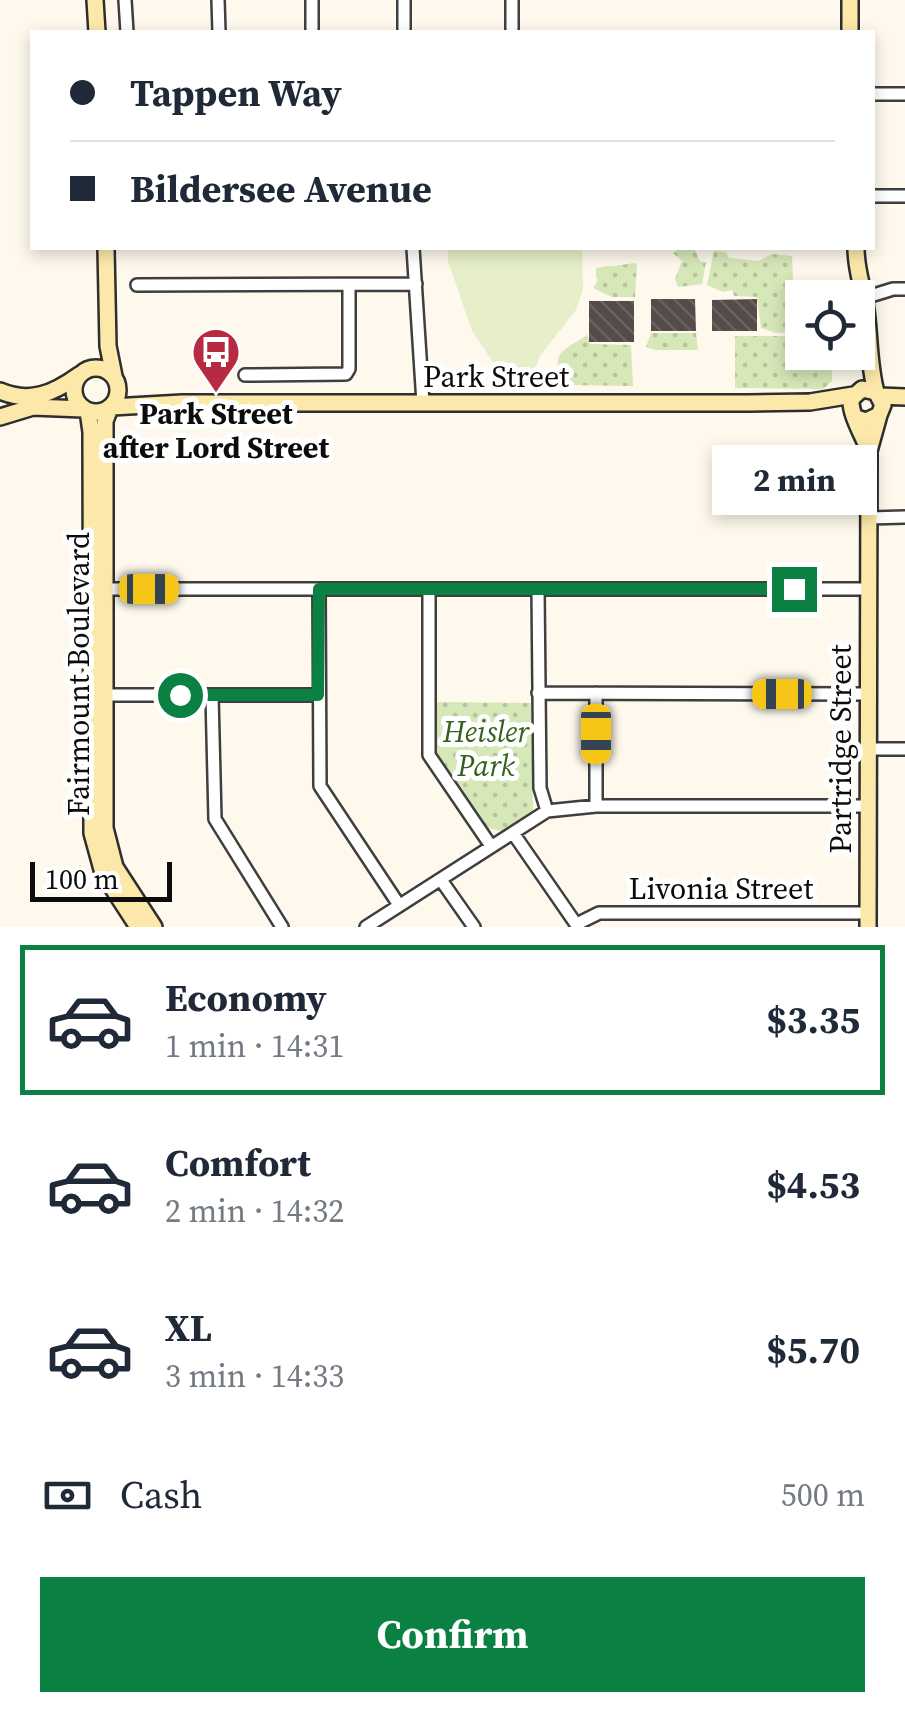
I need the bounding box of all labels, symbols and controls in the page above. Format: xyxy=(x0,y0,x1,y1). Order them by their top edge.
text: Tappen Way xyxy=(130,67,342,119)
text: Bildersee Avenue xyxy=(130,163,432,215)
map controls xyxy=(785,280,875,370)
button: locate xyxy=(785,280,875,370)
bus stop icon: Park Street after Lord Street xyxy=(190,326,242,394)
street label: Park Street xyxy=(423,356,569,397)
place label: Park Street after Lord Street xyxy=(103,393,329,468)
callout: 2 min xyxy=(712,444,876,514)
text: 2 min xyxy=(753,458,836,502)
street label: Fairmount Boulevard xyxy=(58,532,99,816)
route end xyxy=(772,567,817,612)
car xyxy=(119,574,179,604)
street label: Partridge Street xyxy=(820,644,861,854)
route start xyxy=(158,673,203,718)
car xyxy=(752,679,812,709)
car xyxy=(581,704,611,764)
park label: Heisler Park xyxy=(442,711,530,786)
scale bar xyxy=(30,857,172,901)
text: 100 m xyxy=(45,860,119,898)
street label: Livonia Street xyxy=(629,868,813,909)
text: Economy xyxy=(165,972,327,1024)
icon: car xyxy=(45,975,135,1065)
text: $3.35 xyxy=(766,994,860,1046)
text: 1 min · 14:31 xyxy=(165,1024,344,1068)
text: Comfort xyxy=(165,1137,311,1189)
icon: car xyxy=(45,1140,135,1230)
text: $4.53 xyxy=(766,1159,860,1211)
text: 2 min · 14:32 xyxy=(165,1189,344,1233)
text: XL xyxy=(165,1302,212,1354)
icon: car xyxy=(45,1305,135,1395)
text: $5.70 xyxy=(766,1324,860,1376)
text: 3 min · 14:33 xyxy=(165,1354,344,1398)
icon: cash xyxy=(40,1468,95,1523)
text: Cash xyxy=(120,1469,202,1521)
text: 500 m xyxy=(781,1473,865,1517)
button: Confirm xyxy=(40,1577,865,1692)

